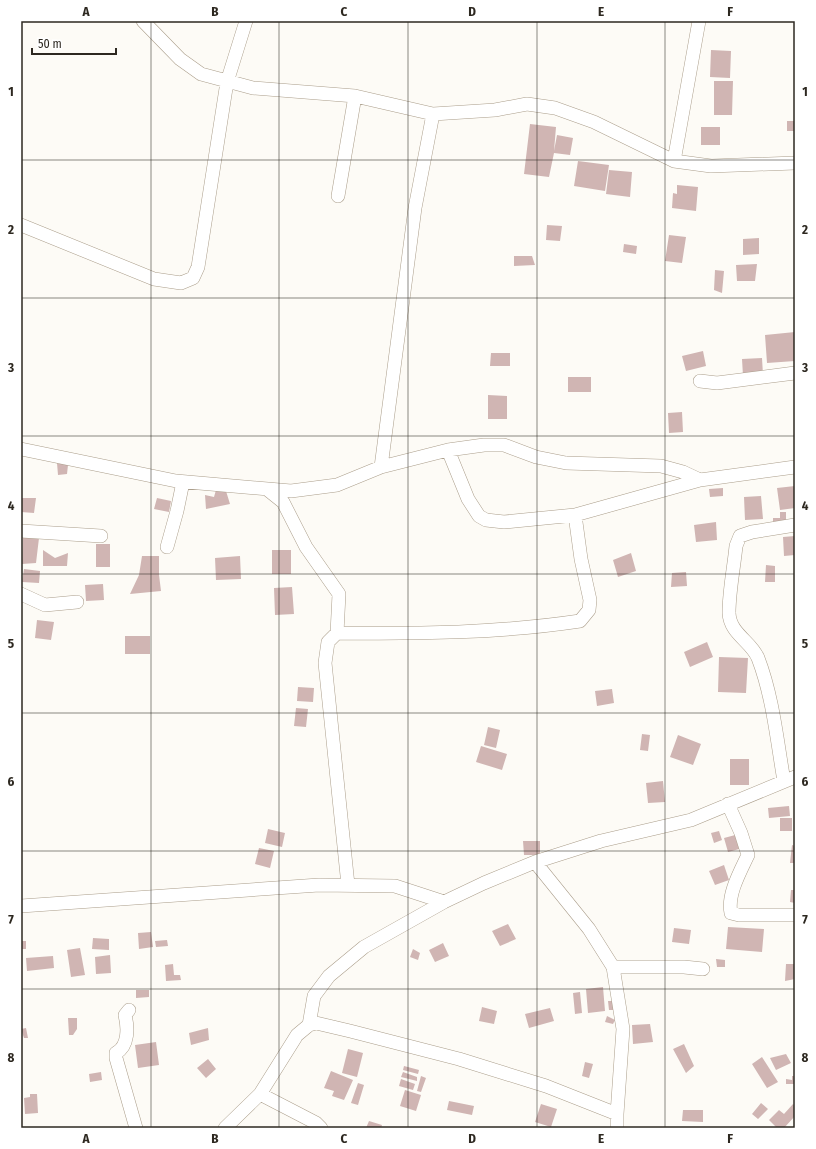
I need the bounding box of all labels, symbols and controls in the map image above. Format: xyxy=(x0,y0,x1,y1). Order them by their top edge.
text: A xyxy=(81,4,90,19)
text: B xyxy=(211,4,219,19)
text: C xyxy=(341,4,348,19)
text: D xyxy=(468,4,476,19)
text: E xyxy=(598,4,604,19)
text: F xyxy=(727,4,733,19)
scale bar xyxy=(32,30,116,56)
text: 50 m xyxy=(38,37,62,51)
text: 1 xyxy=(8,84,14,99)
text: 1 xyxy=(802,84,808,99)
text: 2 xyxy=(7,222,14,237)
text: 2 xyxy=(801,222,808,237)
text: 3 xyxy=(7,360,14,375)
text: 3 xyxy=(801,360,808,375)
text: 4 xyxy=(8,498,15,513)
text: 4 xyxy=(802,498,809,513)
text: 5 xyxy=(8,636,14,651)
text: 5 xyxy=(802,636,808,651)
text: 6 xyxy=(8,774,15,789)
text: 6 xyxy=(802,774,809,789)
text: 7 xyxy=(8,912,14,927)
text: 7 xyxy=(802,912,808,927)
text: 8 xyxy=(8,1050,15,1065)
text: 8 xyxy=(802,1050,809,1065)
text: A xyxy=(81,1131,90,1146)
text: B xyxy=(211,1131,219,1146)
text: C xyxy=(341,1131,348,1146)
text: D xyxy=(468,1131,476,1146)
text: E xyxy=(598,1131,604,1146)
text: F xyxy=(727,1131,733,1146)

